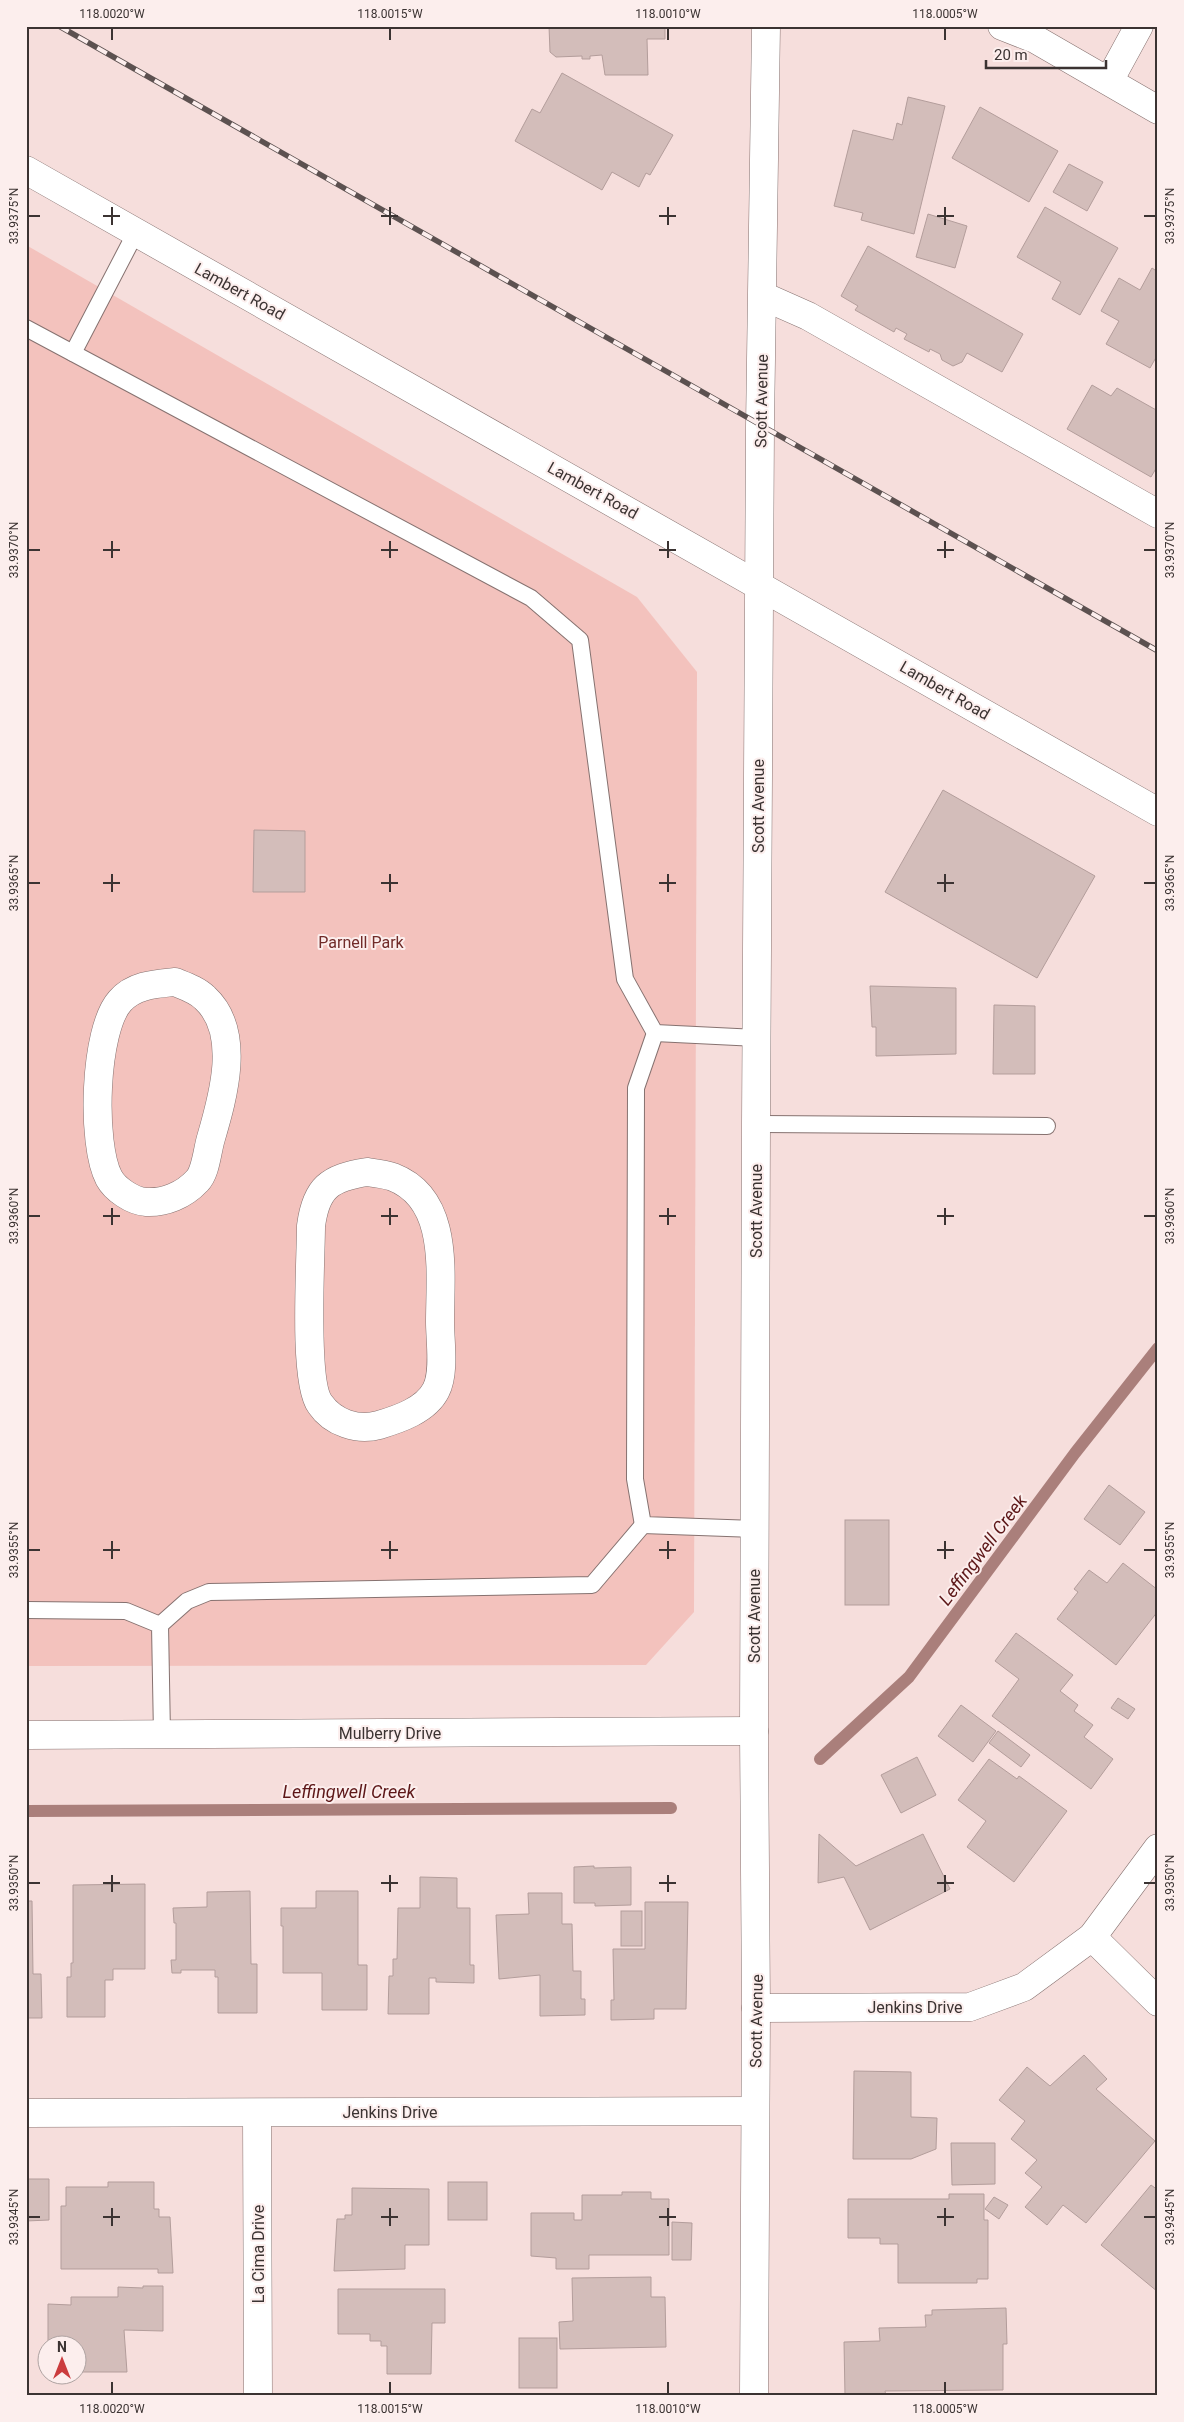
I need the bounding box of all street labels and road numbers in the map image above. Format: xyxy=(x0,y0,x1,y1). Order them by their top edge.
street label: Lambert Road xyxy=(191,259,288,324)
street label: Scott Avenue xyxy=(751,354,772,448)
street label: Lambert Road xyxy=(544,458,641,523)
street label: Lambert Road xyxy=(896,657,993,724)
street label: Scott Avenue xyxy=(749,759,768,853)
street label: Scott Avenue xyxy=(747,1164,766,1258)
street label: Scott Avenue xyxy=(745,1569,764,1663)
street label: Mulberry Drive xyxy=(339,1724,441,1743)
street label: Scott Avenue xyxy=(746,1974,767,2068)
street label: Jenkins Drive xyxy=(867,1998,963,2017)
street label: Jenkins Drive xyxy=(342,2103,438,2122)
street label: La Cima Drive xyxy=(249,2205,268,2303)

